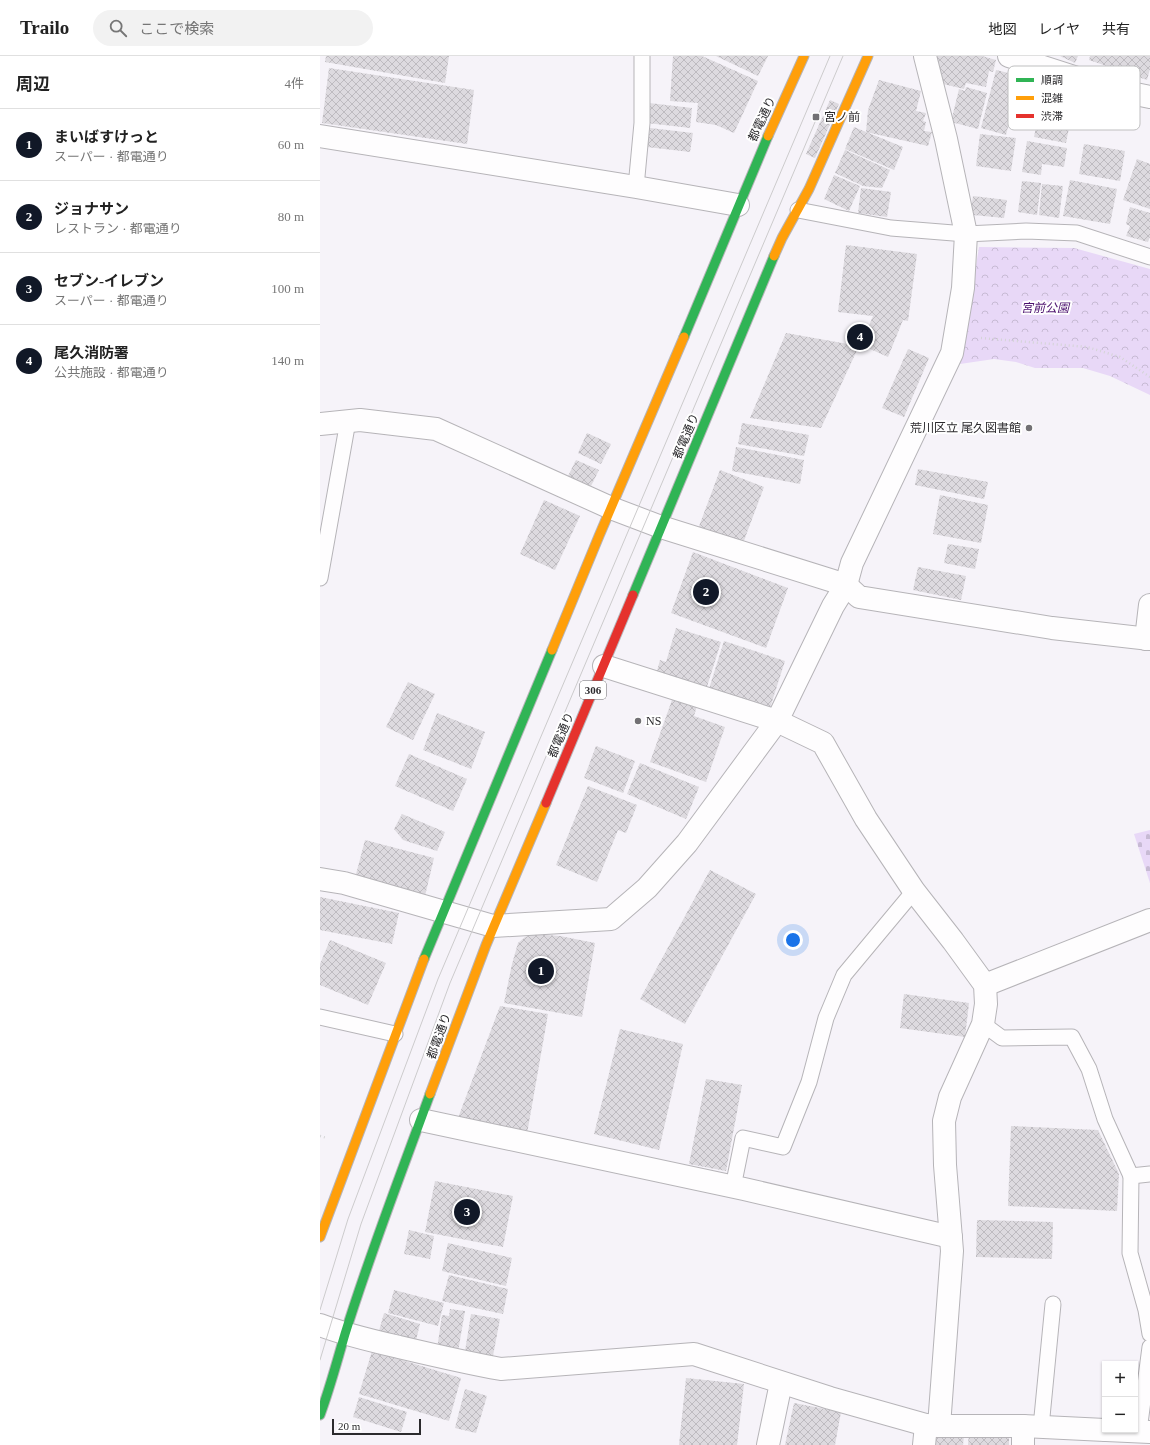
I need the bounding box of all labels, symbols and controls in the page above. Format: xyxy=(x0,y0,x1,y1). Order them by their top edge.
search box xyxy=(93,10,373,46)
text: Trailo xyxy=(20,17,69,38)
icon: search xyxy=(107,17,129,39)
text: ここで検索 xyxy=(139,21,214,37)
text: 地図 xyxy=(988,22,1016,37)
text: レイヤ xyxy=(1038,22,1080,37)
text: 共有 xyxy=(1102,22,1130,37)
legend xyxy=(1008,66,1140,130)
text: 順調 xyxy=(1041,74,1063,86)
text: 周辺 xyxy=(16,75,50,94)
text: 4件 xyxy=(284,76,304,91)
text: 混雑 xyxy=(1041,92,1063,104)
street label: 都電通り xyxy=(746,94,778,144)
place label: 宮ノ前 xyxy=(824,110,860,124)
text: 渋滞 xyxy=(1041,110,1063,122)
marker: 宮ノ前 xyxy=(811,112,821,122)
text: まいばすけっと xyxy=(54,129,159,145)
text: 1 xyxy=(26,137,32,152)
text: 60 m xyxy=(278,137,304,152)
text: スーパー · 都電通り xyxy=(54,149,169,164)
text: ジョナサン xyxy=(54,201,129,217)
text: 2 xyxy=(26,209,32,224)
text: 80 m xyxy=(278,209,304,224)
text: レストラン · 都電通り xyxy=(54,221,182,236)
text: セブン-イレブン xyxy=(54,273,164,289)
text: 3 xyxy=(26,281,32,296)
text: 100 m xyxy=(271,281,304,296)
text: スーパー · 都電通り xyxy=(54,293,169,308)
park label: 宮前公園 xyxy=(1021,301,1071,315)
pin: 4 xyxy=(847,322,873,352)
text: 尾久消防署 xyxy=(54,345,129,361)
text: 4 xyxy=(26,353,32,368)
text: 140 m xyxy=(271,353,304,368)
text: 公共施設 · 都電通り xyxy=(54,365,169,380)
street label: 都電通り xyxy=(670,411,702,461)
place label: 荒川区立 尾久図書館 xyxy=(910,421,1021,435)
marker: 荒川区立 尾久図書館 xyxy=(1024,423,1034,433)
pin: 2 xyxy=(693,577,719,607)
road number: 306 xyxy=(580,681,606,699)
street label: 都電通り xyxy=(545,710,577,760)
place label: NS xyxy=(646,714,661,728)
marker: NS xyxy=(633,716,643,726)
your location xyxy=(783,930,803,950)
pin: 1 xyxy=(528,956,554,986)
street label: 都電通り xyxy=(424,1011,454,1061)
pin: 3 xyxy=(454,1197,480,1227)
map controls xyxy=(1102,1361,1138,1433)
button: + xyxy=(1102,1361,1138,1397)
button: − xyxy=(1102,1397,1138,1433)
scale bar xyxy=(332,1417,421,1436)
text: 20 m xyxy=(338,1420,360,1432)

